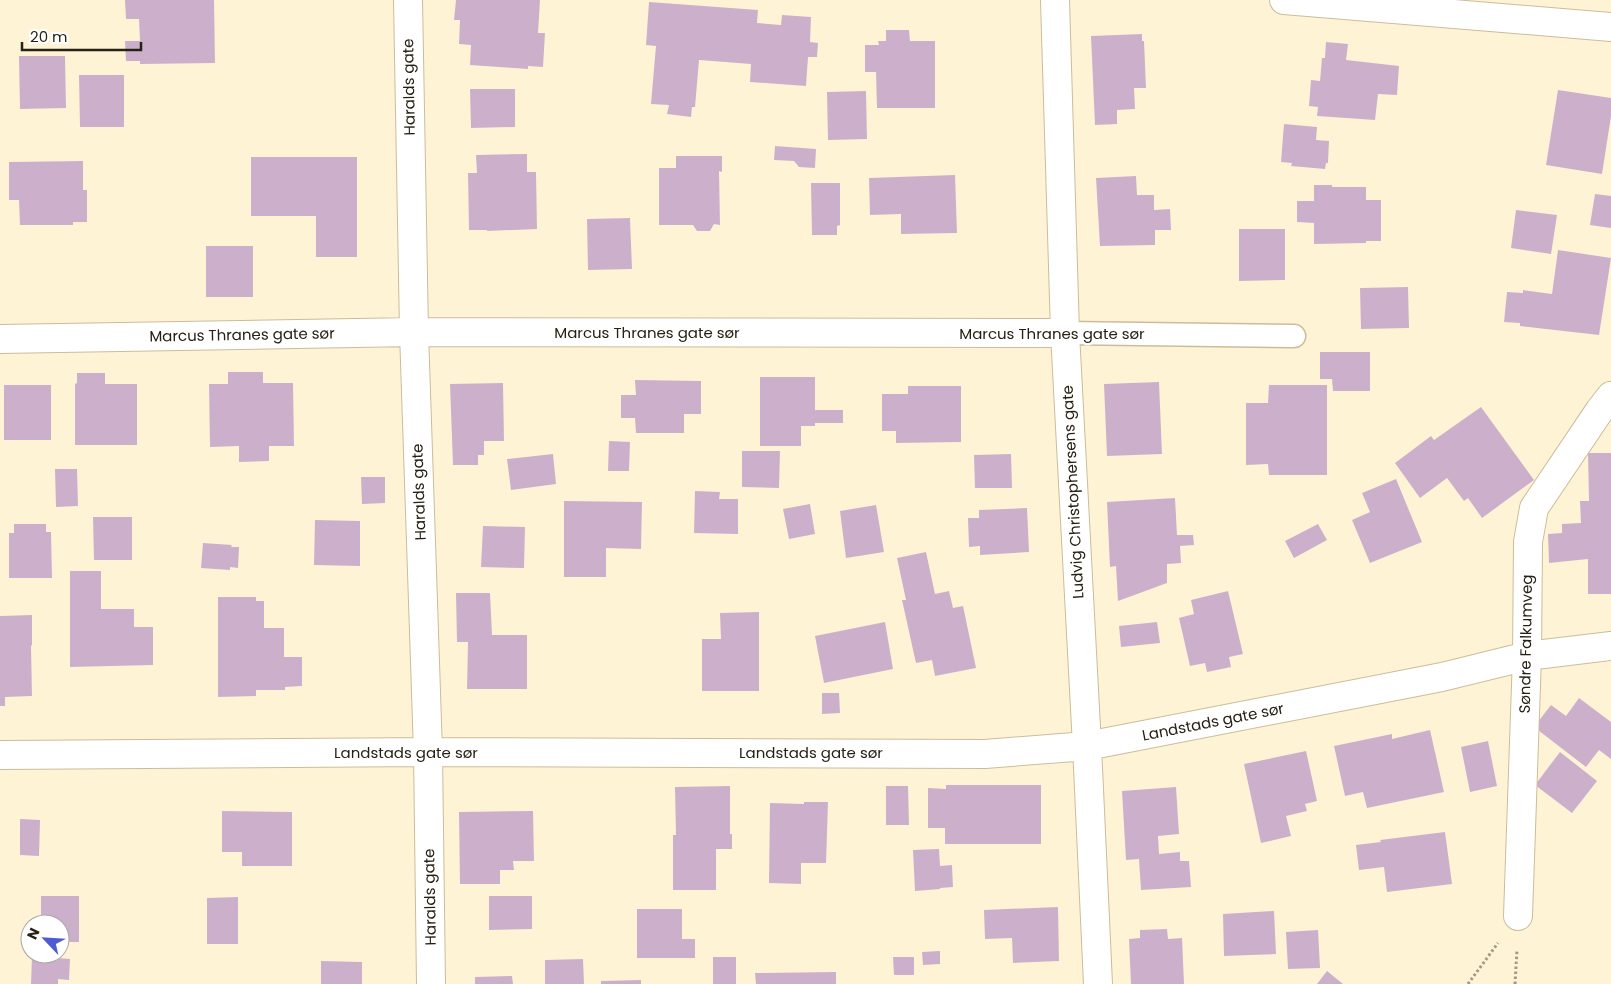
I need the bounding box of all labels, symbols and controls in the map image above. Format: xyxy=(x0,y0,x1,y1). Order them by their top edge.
scale bar xyxy=(22,20,141,52)
text: 20 m xyxy=(30,26,68,47)
street label: Haralds gate xyxy=(397,38,420,136)
street label: Marcus Thranes gate sør xyxy=(149,322,335,347)
street label: Marcus Thranes gate sør xyxy=(554,322,740,343)
street label: Marcus Thranes gate sør xyxy=(959,323,1145,344)
street label: Ludvig Christophersens gate xyxy=(1056,385,1089,599)
street label: Haralds gate xyxy=(406,443,431,541)
street label: Søndre Falkumveg xyxy=(1514,574,1537,714)
street label: Landstads gate sør xyxy=(1140,697,1286,746)
street label: Landstads gate sør xyxy=(334,742,478,763)
street label: Landstads gate sør xyxy=(739,742,883,763)
street label: Haralds gate xyxy=(418,848,441,946)
north arrow xyxy=(20,914,70,964)
text: N xyxy=(22,925,45,943)

